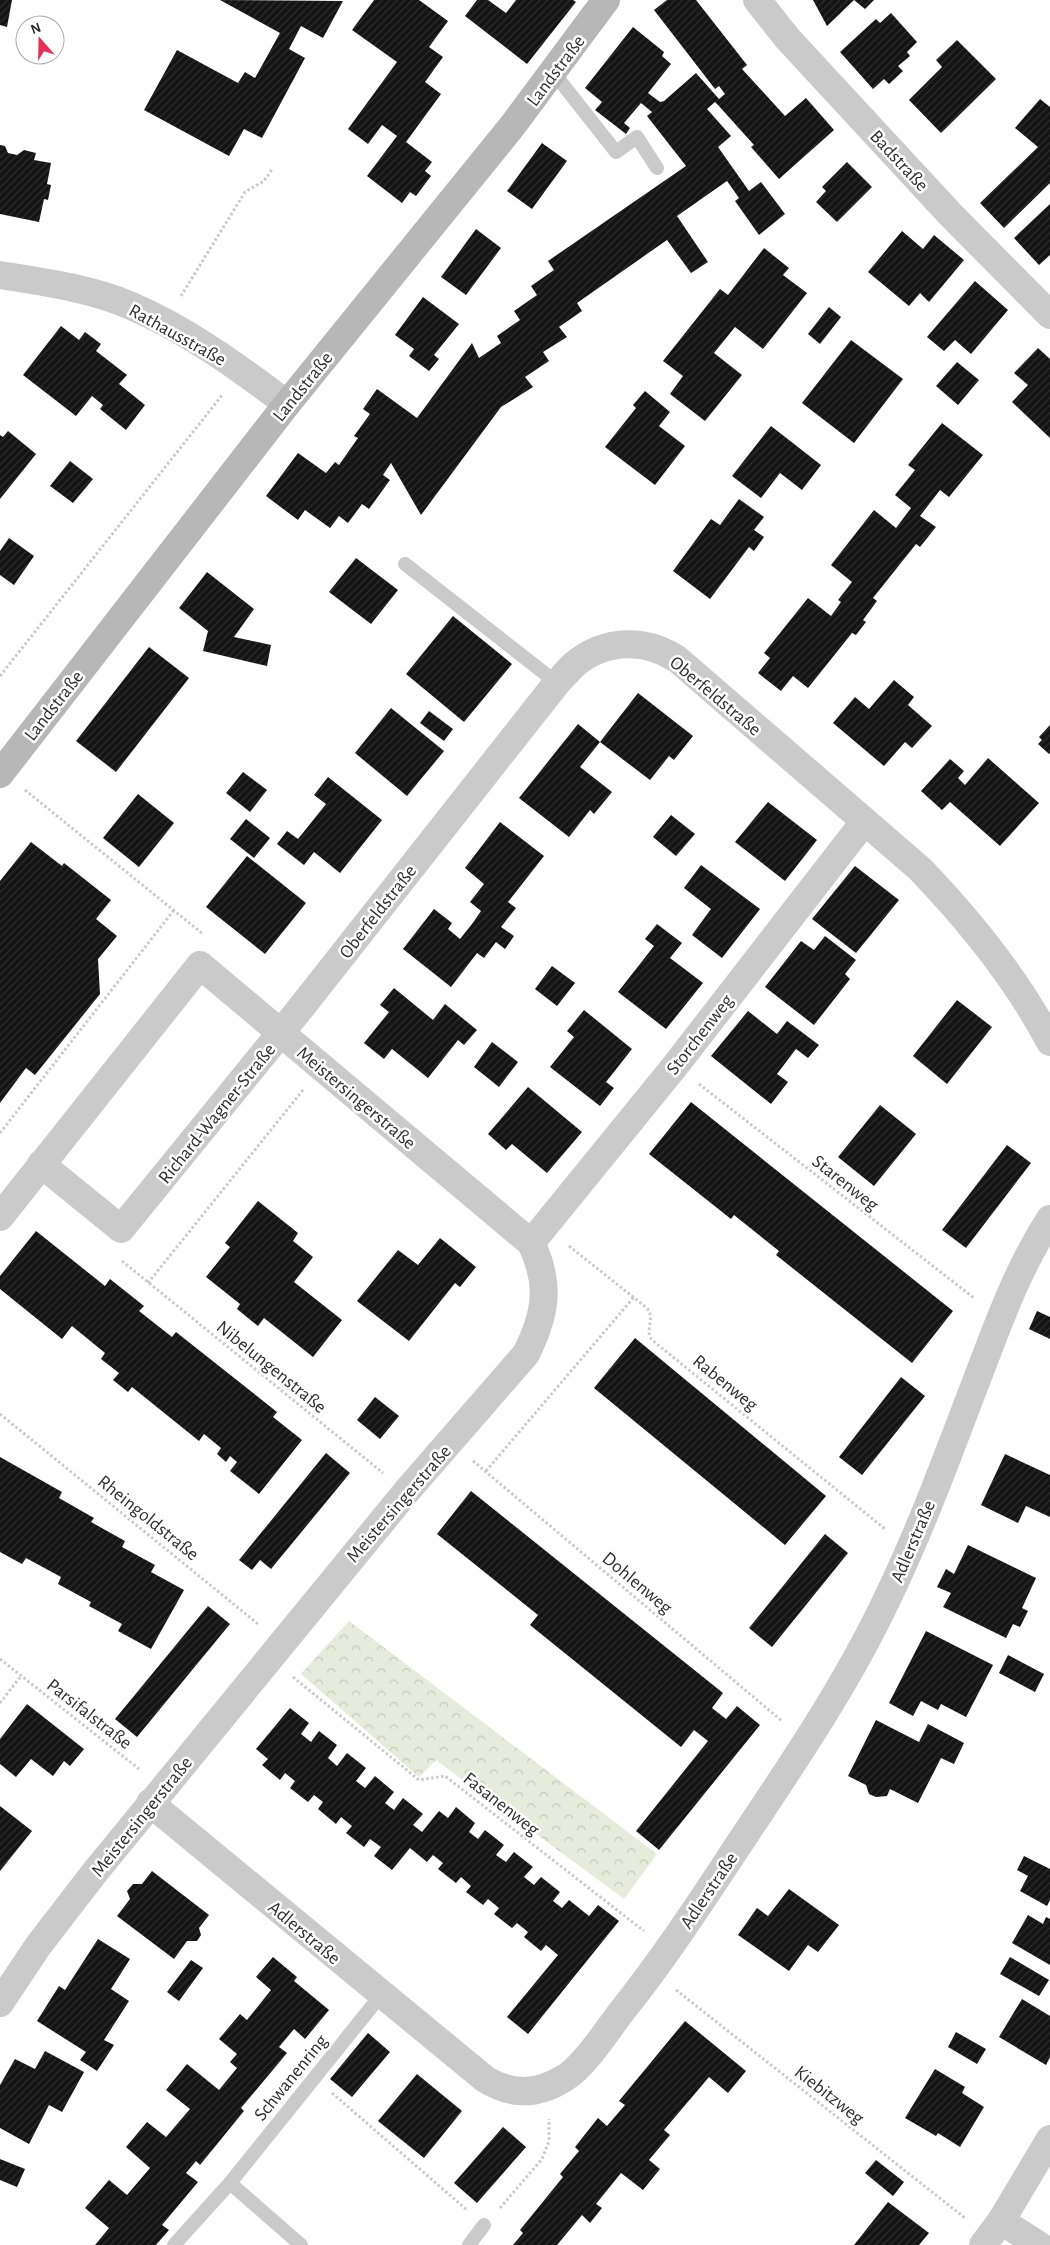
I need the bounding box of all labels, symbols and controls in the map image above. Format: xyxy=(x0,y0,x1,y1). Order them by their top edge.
north arrow xyxy=(15,15,65,65)
text: N xyxy=(29,20,43,37)
street label: Landstraße xyxy=(524,32,589,110)
street label: Badstraße xyxy=(866,127,932,195)
street label: Rathausstraße xyxy=(126,301,229,370)
street label: Landstraße xyxy=(270,349,337,425)
street label: Oberfeldstraße xyxy=(666,653,764,740)
street label: Landstraße xyxy=(21,667,87,745)
street label: Oberfeldstraße xyxy=(336,862,420,962)
street label: Storchenweg xyxy=(663,991,738,1079)
street label: Richard-Wagner-Straße xyxy=(155,1040,279,1188)
street label: Meistersingerstraße xyxy=(293,1043,419,1153)
street label: Starenweg xyxy=(808,1152,882,1215)
street label: Nibelungenstraße xyxy=(213,1317,329,1417)
street label: Rabenweg xyxy=(689,1351,762,1415)
street label: Meistersingerstraße xyxy=(343,1442,455,1566)
street label: Rheingoldstraße xyxy=(94,1472,202,1564)
street label: Adlerstraße xyxy=(888,1498,939,1585)
street label: Dohlenweg xyxy=(598,1549,676,1618)
street label: Parsifalstraße xyxy=(43,1675,135,1753)
street label: Meistersingerstraße xyxy=(88,1753,196,1881)
street label: Fasanenweg xyxy=(460,1769,543,1840)
street label: Adlerstraße xyxy=(677,1849,741,1932)
street label: Adlerstraße xyxy=(265,1898,344,1968)
street label: Schwanenring xyxy=(251,2031,332,2125)
street label: Kiebitzweg xyxy=(791,2062,868,2128)

